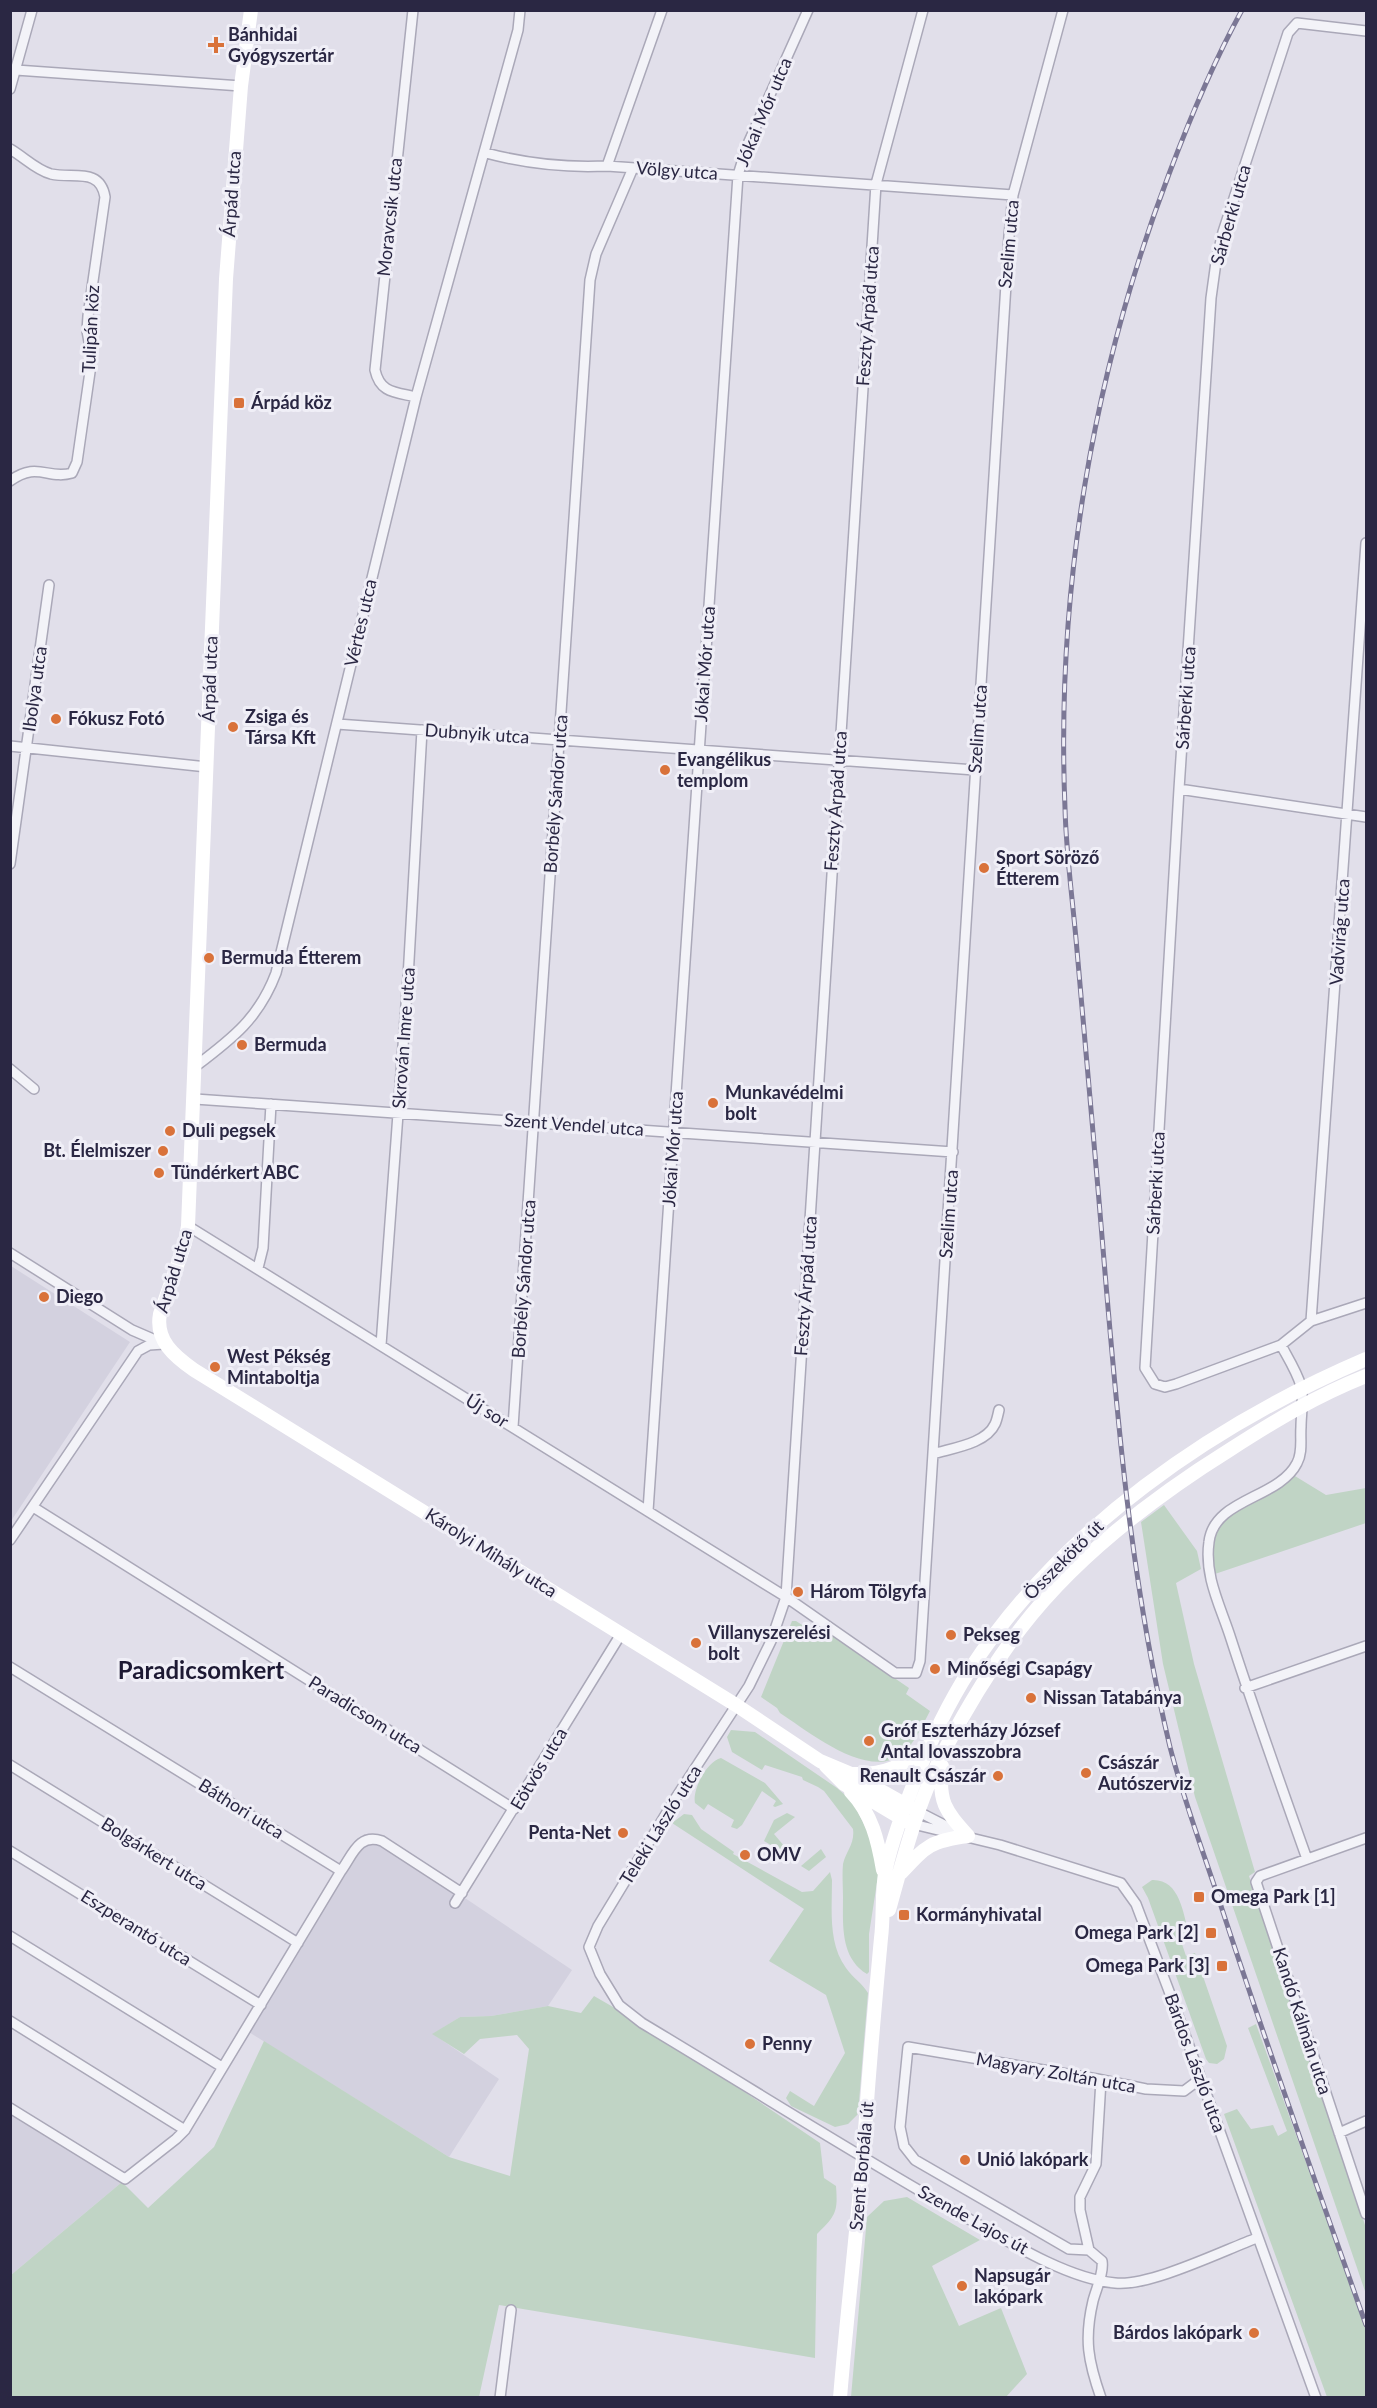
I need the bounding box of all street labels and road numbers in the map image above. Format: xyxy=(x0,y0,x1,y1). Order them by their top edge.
street label: Jókai Mór utca xyxy=(730,54,796,169)
street label: Árpád utca xyxy=(217,150,245,238)
street label: Moravcsik utca xyxy=(372,156,406,277)
street label: Völgy utca xyxy=(635,156,719,184)
street label: Sárberki utca xyxy=(1205,162,1255,267)
street label: Szelim utca xyxy=(993,199,1023,289)
street label: Feszty Árpád utca xyxy=(851,245,883,387)
street label: Tulipán köz xyxy=(77,285,103,373)
street label: Vértes utca xyxy=(339,577,381,669)
street label: Jókai Mór utca xyxy=(689,605,719,723)
street label: Árpád utca xyxy=(196,635,222,723)
street label: Ibolya utca xyxy=(17,645,51,733)
street label: Sárberki utca xyxy=(1170,646,1200,750)
street label: Szelim utca xyxy=(963,684,991,774)
street label: Borbély Sándor utca xyxy=(538,714,572,874)
street label: Dubnyik utca xyxy=(424,718,530,748)
street label: Feszty Árpád utca xyxy=(819,730,851,872)
street label: Vadvirág utca xyxy=(1324,878,1354,986)
street label: Skrován Imre utca xyxy=(387,967,419,1109)
street label: Jókai Mór utca xyxy=(657,1090,687,1208)
street label: Szent Vendel utca xyxy=(503,1108,645,1140)
street label: Sárberki utca xyxy=(1141,1131,1169,1235)
street label: Szelim utca xyxy=(934,1169,962,1259)
street label: Borbély Sándor utca xyxy=(506,1199,540,1359)
street label: Feszty Árpád utca xyxy=(789,1215,821,1357)
street label: Árpád utca xyxy=(150,1226,196,1315)
street label: Új sor xyxy=(462,1388,513,1432)
street label: Károlyi Mihály utca xyxy=(422,1503,561,1602)
street label: Összekötő út xyxy=(1019,1514,1108,1604)
street label: Paradicsom utca xyxy=(305,1671,426,1758)
street label: Eötvös utca xyxy=(505,1723,571,1814)
street label: Teleki László utca xyxy=(615,1761,706,1888)
street label: Báthori utca xyxy=(195,1773,288,1843)
street label: Bolgárkert utca xyxy=(98,1812,211,1894)
street label: Eszperantó utca xyxy=(77,1884,196,1970)
street label: Kandó Kálmán utca xyxy=(1269,1944,1337,2097)
street label: Bárdos László utca xyxy=(1161,1990,1231,2135)
street label: Magyary Zoltán utca xyxy=(975,2047,1138,2097)
street label: Szent Borbála út xyxy=(844,2100,878,2231)
street label: Szende Lajos út xyxy=(914,2180,1033,2259)

